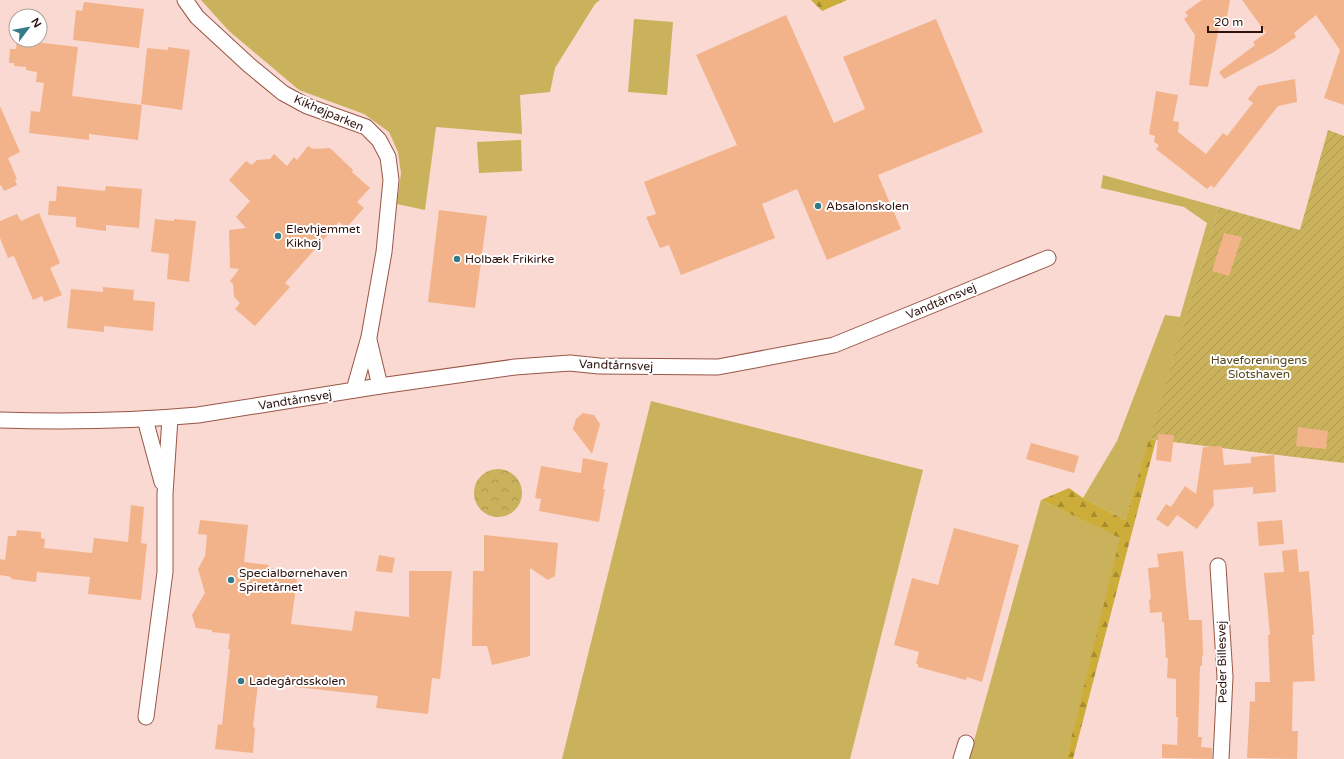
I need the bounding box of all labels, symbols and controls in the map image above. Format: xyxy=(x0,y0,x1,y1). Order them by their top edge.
north arrow xyxy=(8,8,48,48)
scale bar xyxy=(1208,8,1262,34)
text: 20 m xyxy=(1214,15,1243,29)
text: N xyxy=(28,16,44,30)
street label: Kikhøjparken xyxy=(292,92,366,134)
place label: Absalonskolen xyxy=(826,199,909,213)
marker: Absalonskolen xyxy=(813,201,823,211)
place label: Elevhjemmet Kikhøj xyxy=(286,222,361,250)
marker: Elevhjemmet Kikhøj xyxy=(273,231,283,241)
place label: Holbæk Frikirke xyxy=(465,252,554,266)
marker: Holbæk Frikirke xyxy=(452,254,462,264)
street label: Vandtårnsvej xyxy=(904,280,978,322)
park label: Haveforeningens Slotshaven xyxy=(1211,353,1308,381)
street label: Vandtårnsvej xyxy=(579,357,653,373)
street label: Vandtårnsvej xyxy=(257,387,333,413)
place label: Specialbørnehaven Spiretårnet xyxy=(239,566,348,594)
marker: Specialbørnehaven Spiretårnet xyxy=(226,575,236,585)
street label: Peder Billesvej xyxy=(1214,621,1230,703)
place label: Ladegårdsskolen xyxy=(249,674,346,688)
marker: Ladegårdsskolen xyxy=(236,676,246,686)

